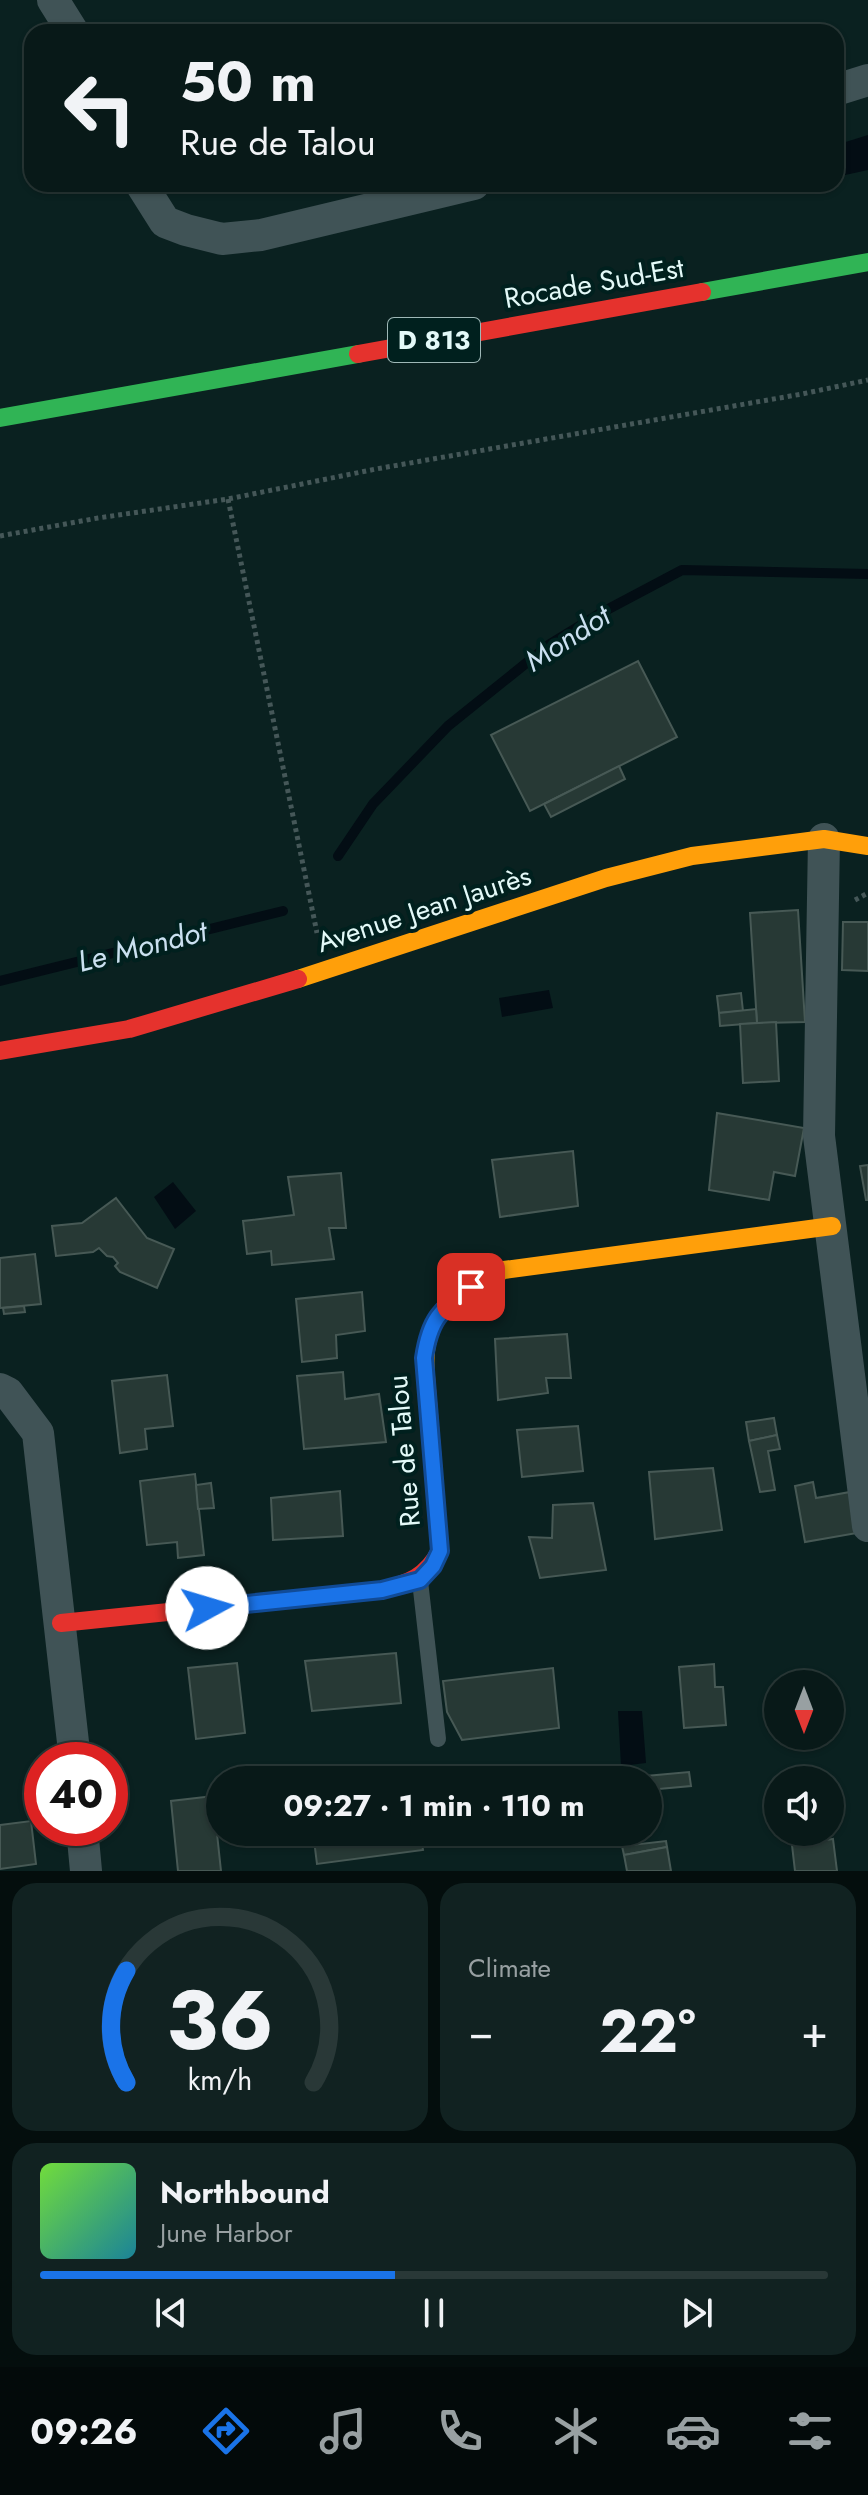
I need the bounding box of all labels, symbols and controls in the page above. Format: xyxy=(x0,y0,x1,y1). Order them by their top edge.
text: 50 m xyxy=(180,41,316,122)
icon: left xyxy=(48,56,152,160)
text: Rue de Talou xyxy=(180,116,376,168)
street label: Rocade Sud-Est xyxy=(501,247,687,319)
road number: D 813 xyxy=(388,318,480,362)
water label: Mondot xyxy=(516,593,620,682)
street label: Avenue Jean Jaurès xyxy=(312,855,536,963)
water label: Le Mondot xyxy=(73,909,213,983)
pin xyxy=(437,1253,505,1321)
icon: arrive xyxy=(449,1265,493,1309)
street label: Rue de Talou xyxy=(377,1373,431,1529)
position arrow xyxy=(165,1566,249,1650)
north arrow xyxy=(764,1670,844,1750)
map controls xyxy=(764,1670,844,1846)
speed limit sign: 40 xyxy=(24,1742,128,1846)
button: sound xyxy=(764,1766,844,1846)
text: 09:27 · 1 min · 110 m xyxy=(283,1784,585,1827)
text: Climate xyxy=(468,1949,551,1987)
text: 36 xyxy=(166,1960,274,2080)
text: 22° xyxy=(599,1988,696,2075)
text: − xyxy=(468,2000,494,2064)
text: + xyxy=(801,2000,828,2064)
text: km/h xyxy=(188,2059,252,2101)
text: Northbound xyxy=(160,2171,330,2214)
text: June Harbor xyxy=(160,2214,293,2252)
icon: previous xyxy=(149,2291,193,2335)
icon: pause xyxy=(412,2291,456,2335)
icon: next xyxy=(675,2291,719,2335)
icon: directions xyxy=(198,2403,254,2459)
icon: music xyxy=(315,2403,371,2459)
icon: phone xyxy=(432,2403,488,2459)
icon: climate xyxy=(548,2403,604,2459)
icon: car xyxy=(665,2403,721,2459)
icon: filters xyxy=(782,2403,838,2459)
text: 09:26 xyxy=(30,2405,138,2457)

